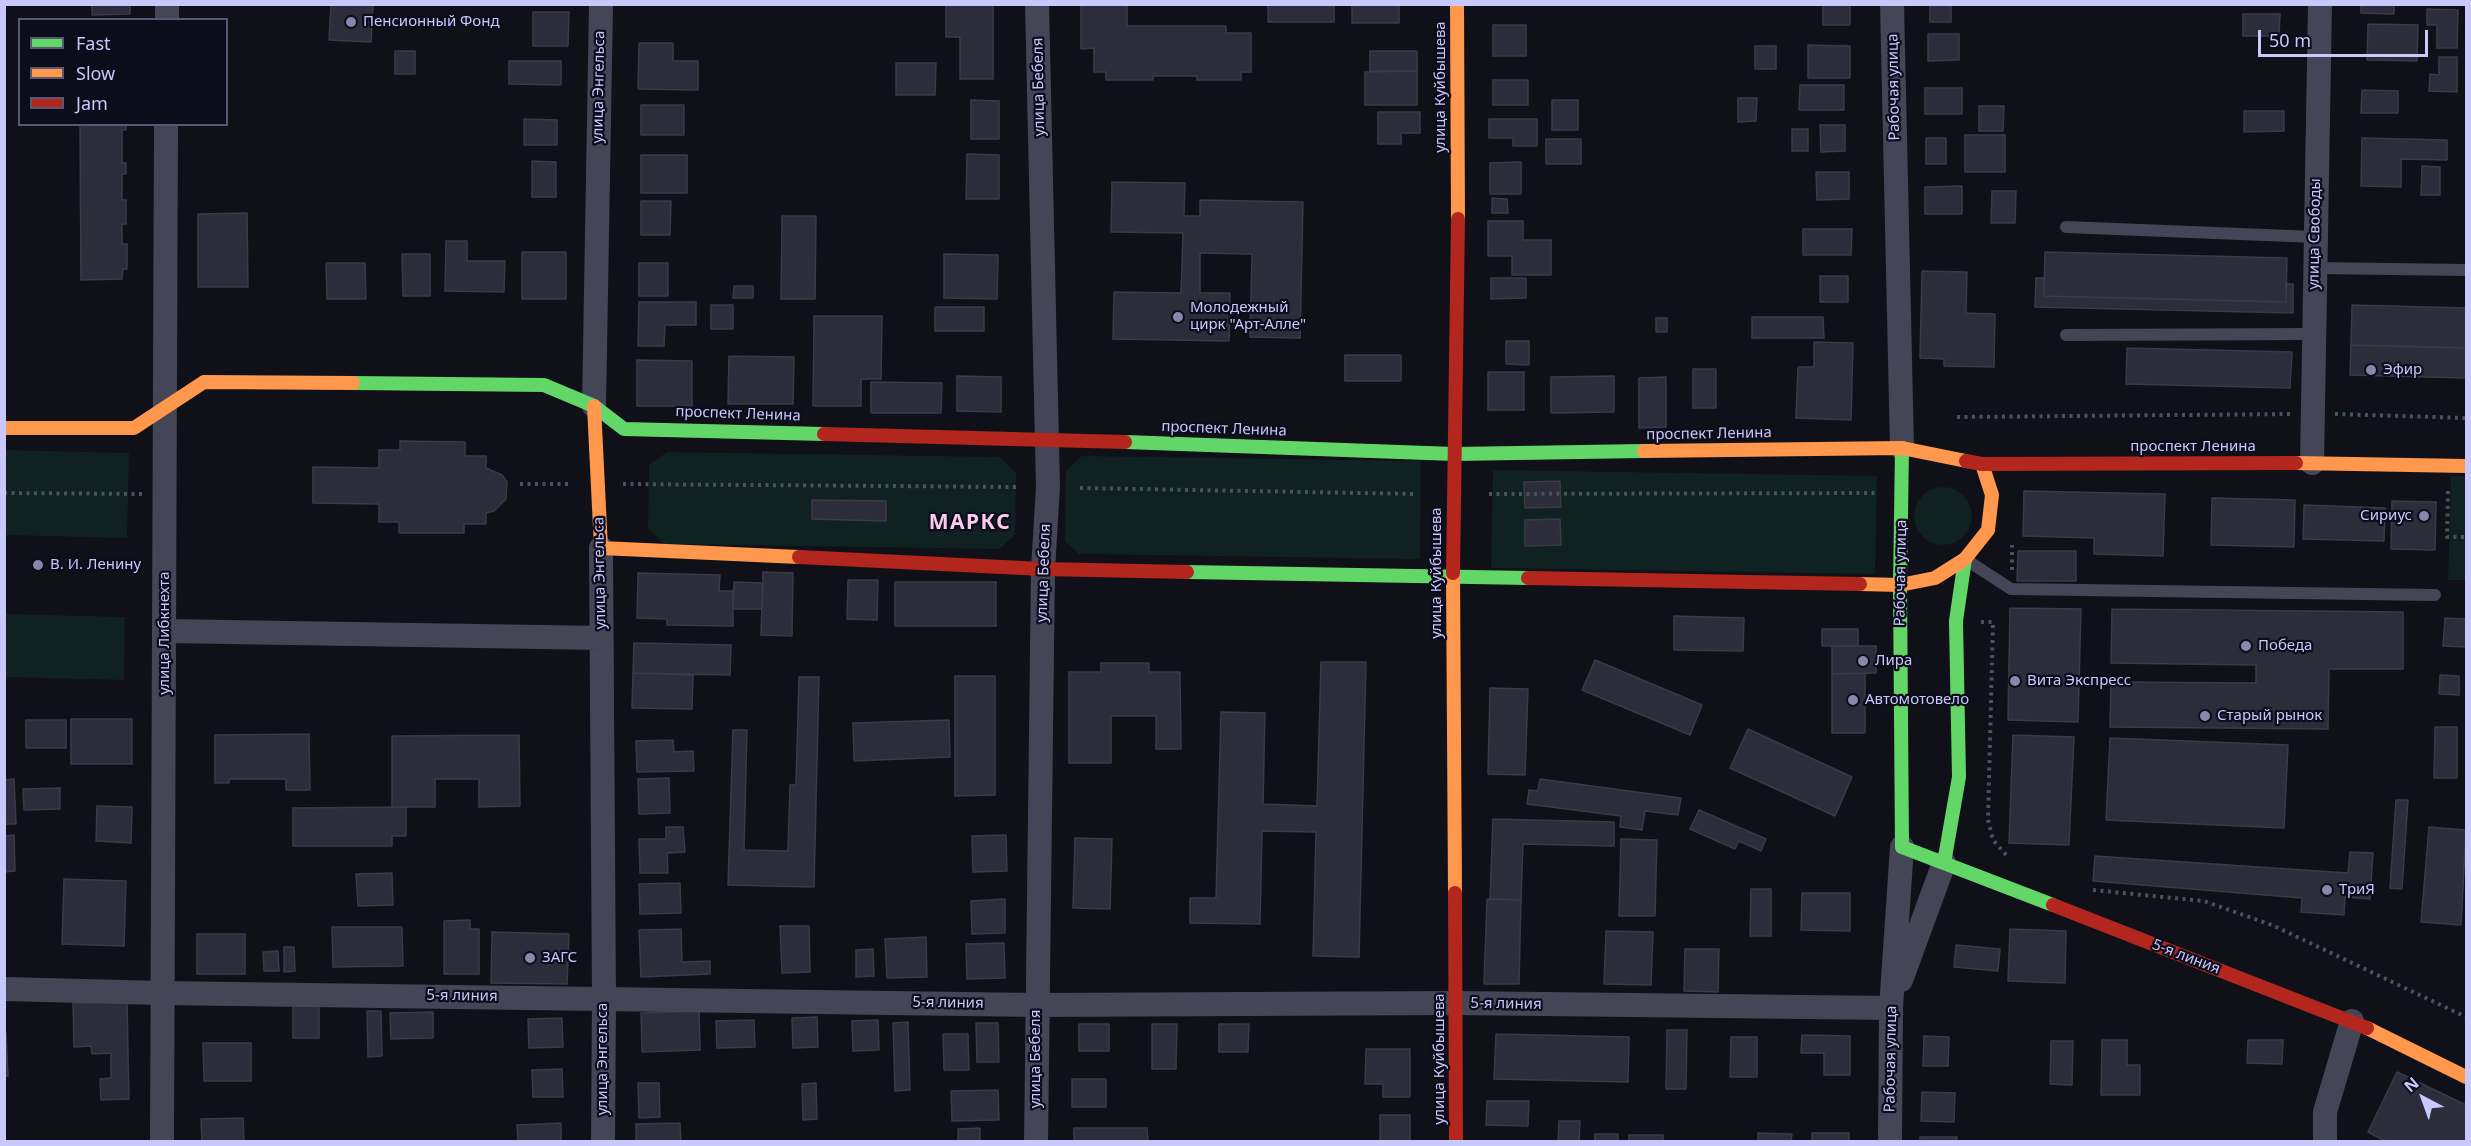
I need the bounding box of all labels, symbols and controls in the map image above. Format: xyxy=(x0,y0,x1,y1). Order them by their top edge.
place label: Пенсионный Фонд xyxy=(363,13,500,31)
marker: Пенсионный Фонд xyxy=(344,15,358,29)
legend xyxy=(18,18,228,126)
scale bar xyxy=(2261,18,2430,56)
street label: улица Куйбышева xyxy=(1432,21,1450,153)
text: 50 m xyxy=(2269,28,2311,52)
street label: улица Энгельса xyxy=(589,30,609,144)
text: Fast xyxy=(76,31,111,55)
street label: Рабочая улица xyxy=(1884,33,1904,141)
street label: улица Бебеля xyxy=(1029,38,1049,136)
text: Slow xyxy=(76,61,115,85)
text: Jam xyxy=(76,91,108,115)
street label: улица Свободы xyxy=(2305,178,2325,290)
place label: Молодежный цирк "Арт-Алле" xyxy=(1190,299,1306,334)
marker: Молодежный цирк "Арт-Алле" xyxy=(1171,310,1185,324)
place label: Эфир xyxy=(2383,361,2422,379)
marker: Эфир xyxy=(2364,363,2378,377)
street label: проспект Ленина xyxy=(675,403,801,425)
street label: проспект Ленина xyxy=(1161,418,1287,440)
street label: проспект Ленина xyxy=(1646,424,1772,444)
street label: проспект Ленина xyxy=(2130,438,2256,456)
street label: улица Куйбышева xyxy=(1428,507,1446,639)
place label: Сириус xyxy=(2360,507,2412,525)
marker: Сириус xyxy=(2417,509,2431,523)
district label: МАРКС xyxy=(929,510,1011,536)
street label: улица Энгельса xyxy=(590,516,610,630)
street label: Рабочая улица xyxy=(1891,519,1911,627)
street label: улица Бебеля xyxy=(1033,523,1055,623)
place label: В. И. Ленину xyxy=(50,556,141,574)
marker: В. И. Ленину xyxy=(31,558,45,572)
street label: улица Либкнехта xyxy=(156,571,174,695)
place label: Победа xyxy=(2258,637,2312,655)
marker: Победа xyxy=(2239,639,2253,653)
place label: Лира xyxy=(1875,652,1912,670)
marker: Лира xyxy=(1856,654,1870,668)
place label: Вита Экспресс xyxy=(2027,672,2131,690)
marker: Вита Экспресс xyxy=(2008,674,2022,688)
place label: Автомотовело xyxy=(1865,691,1969,709)
marker: Автомотовело xyxy=(1846,693,1860,707)
place label: Старый рынок xyxy=(2217,707,2322,725)
marker: Старый рынок xyxy=(2198,709,2212,723)
place label: ТриЯ xyxy=(2339,881,2375,899)
marker: ТриЯ xyxy=(2320,883,2334,897)
street label: 5-я линия xyxy=(2150,936,2222,978)
place label: ЗАГС xyxy=(542,949,577,967)
marker: ЗАГС xyxy=(523,951,537,965)
street label: 5-я линия xyxy=(426,986,498,1006)
street label: 5-я линия xyxy=(912,993,984,1013)
street label: улица Куйбышева xyxy=(1431,993,1449,1125)
street label: 5-я линия xyxy=(1470,994,1542,1014)
street label: улица Энгельса xyxy=(594,1003,612,1115)
street label: Рабочая улица xyxy=(1881,1005,1901,1113)
street label: улица Бебеля xyxy=(1027,1010,1045,1108)
north arrow xyxy=(2393,1068,2453,1128)
text: N xyxy=(2399,1072,2423,1097)

